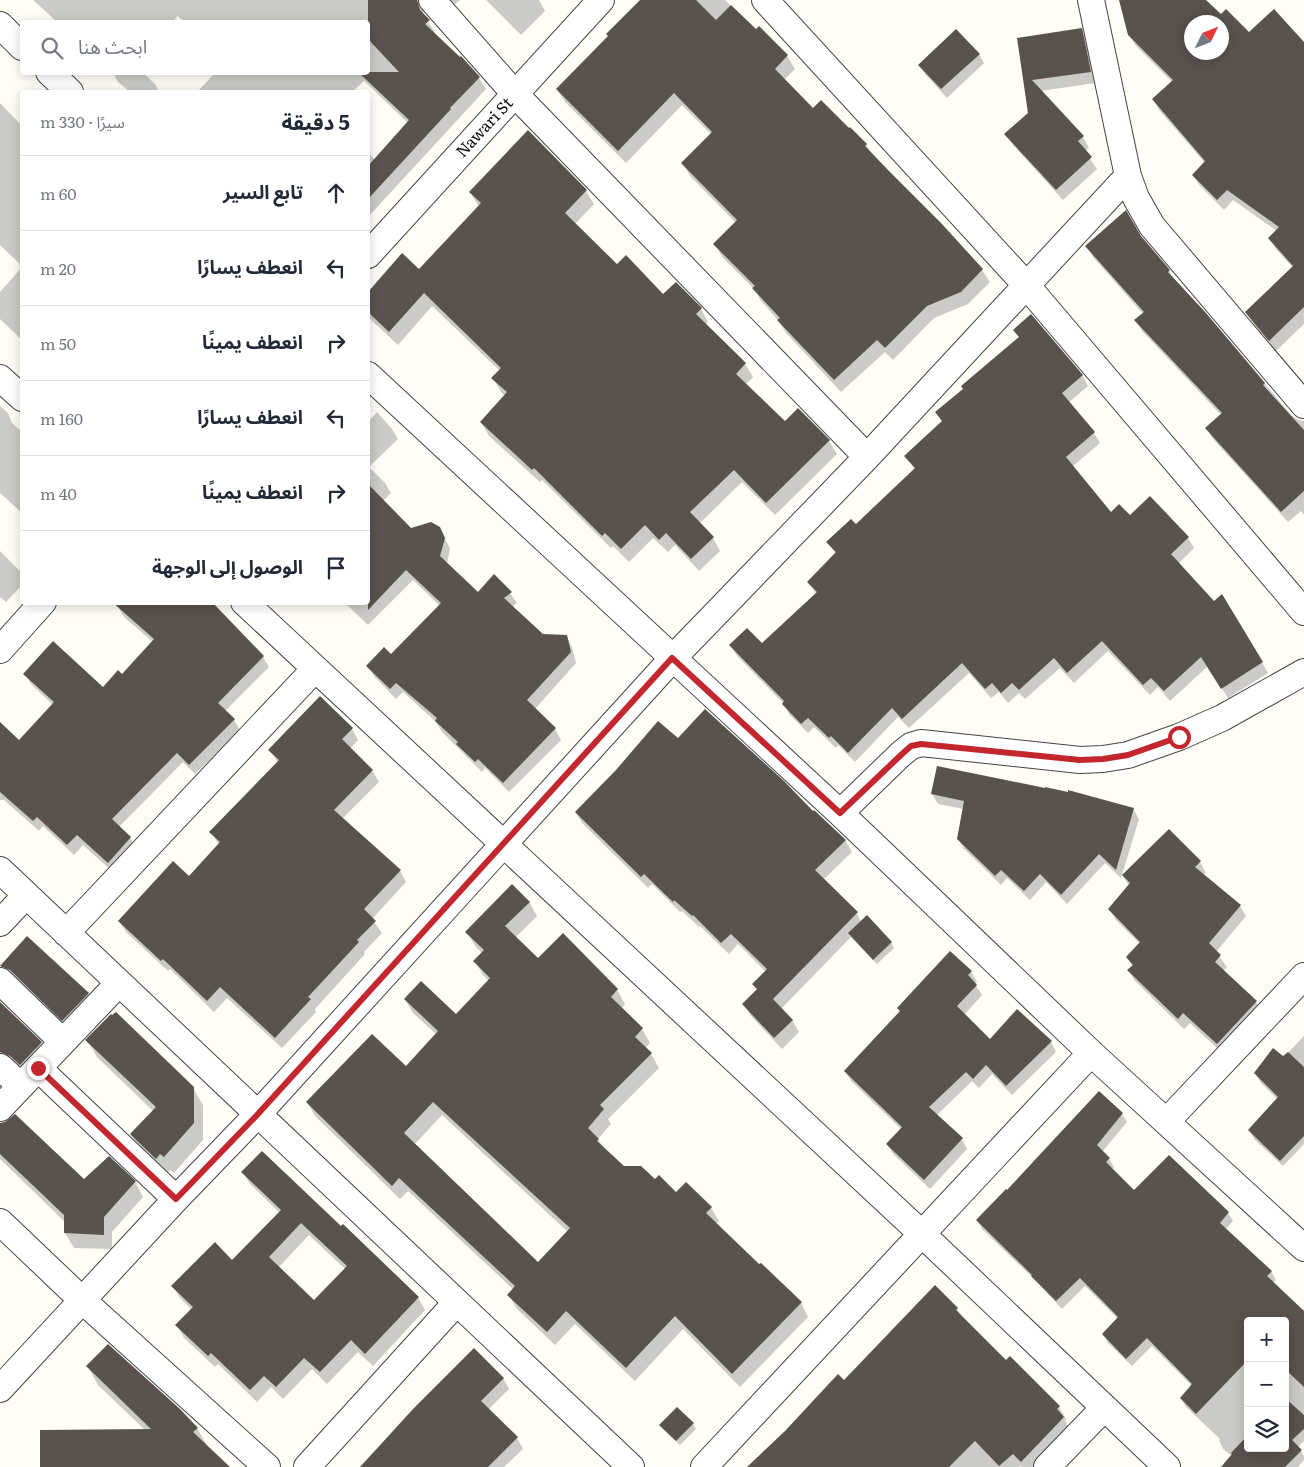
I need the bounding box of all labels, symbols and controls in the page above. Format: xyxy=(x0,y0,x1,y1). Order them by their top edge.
north arrow xyxy=(1184,15,1229,60)
search box xyxy=(20,20,370,75)
text: ابحث هنا xyxy=(78,32,147,60)
icon: search xyxy=(38,34,66,62)
street label: Nawari St xyxy=(449,90,518,162)
text: 5 دقيقة xyxy=(282,105,350,136)
text: سيرًا · 330 m xyxy=(40,109,125,133)
text: تابع السير xyxy=(223,177,303,205)
icon: ahead xyxy=(322,179,350,207)
text: 60 m xyxy=(40,181,77,205)
text: انعطف يسارًا xyxy=(197,252,303,280)
icon: left xyxy=(322,254,350,282)
text: 20 m xyxy=(40,256,76,280)
text: انعطف يمينًا xyxy=(202,327,303,355)
icon: right xyxy=(322,329,350,357)
text: 50 m xyxy=(40,331,76,355)
text: انعطف يسارًا xyxy=(197,402,303,430)
icon: left xyxy=(322,404,350,432)
text: 160 m xyxy=(40,406,83,430)
text: انعطف يمينًا xyxy=(202,477,303,505)
icon: right xyxy=(322,479,350,507)
text: 40 m xyxy=(40,481,77,505)
text: الوصول إلى الوجهة xyxy=(152,552,303,580)
icon: arrive xyxy=(322,554,350,582)
route start xyxy=(1168,726,1191,749)
route end xyxy=(27,1057,50,1080)
map controls xyxy=(1244,1317,1289,1452)
button: + xyxy=(1244,1317,1289,1362)
button: − xyxy=(1244,1362,1289,1407)
button: layers xyxy=(1244,1407,1289,1452)

